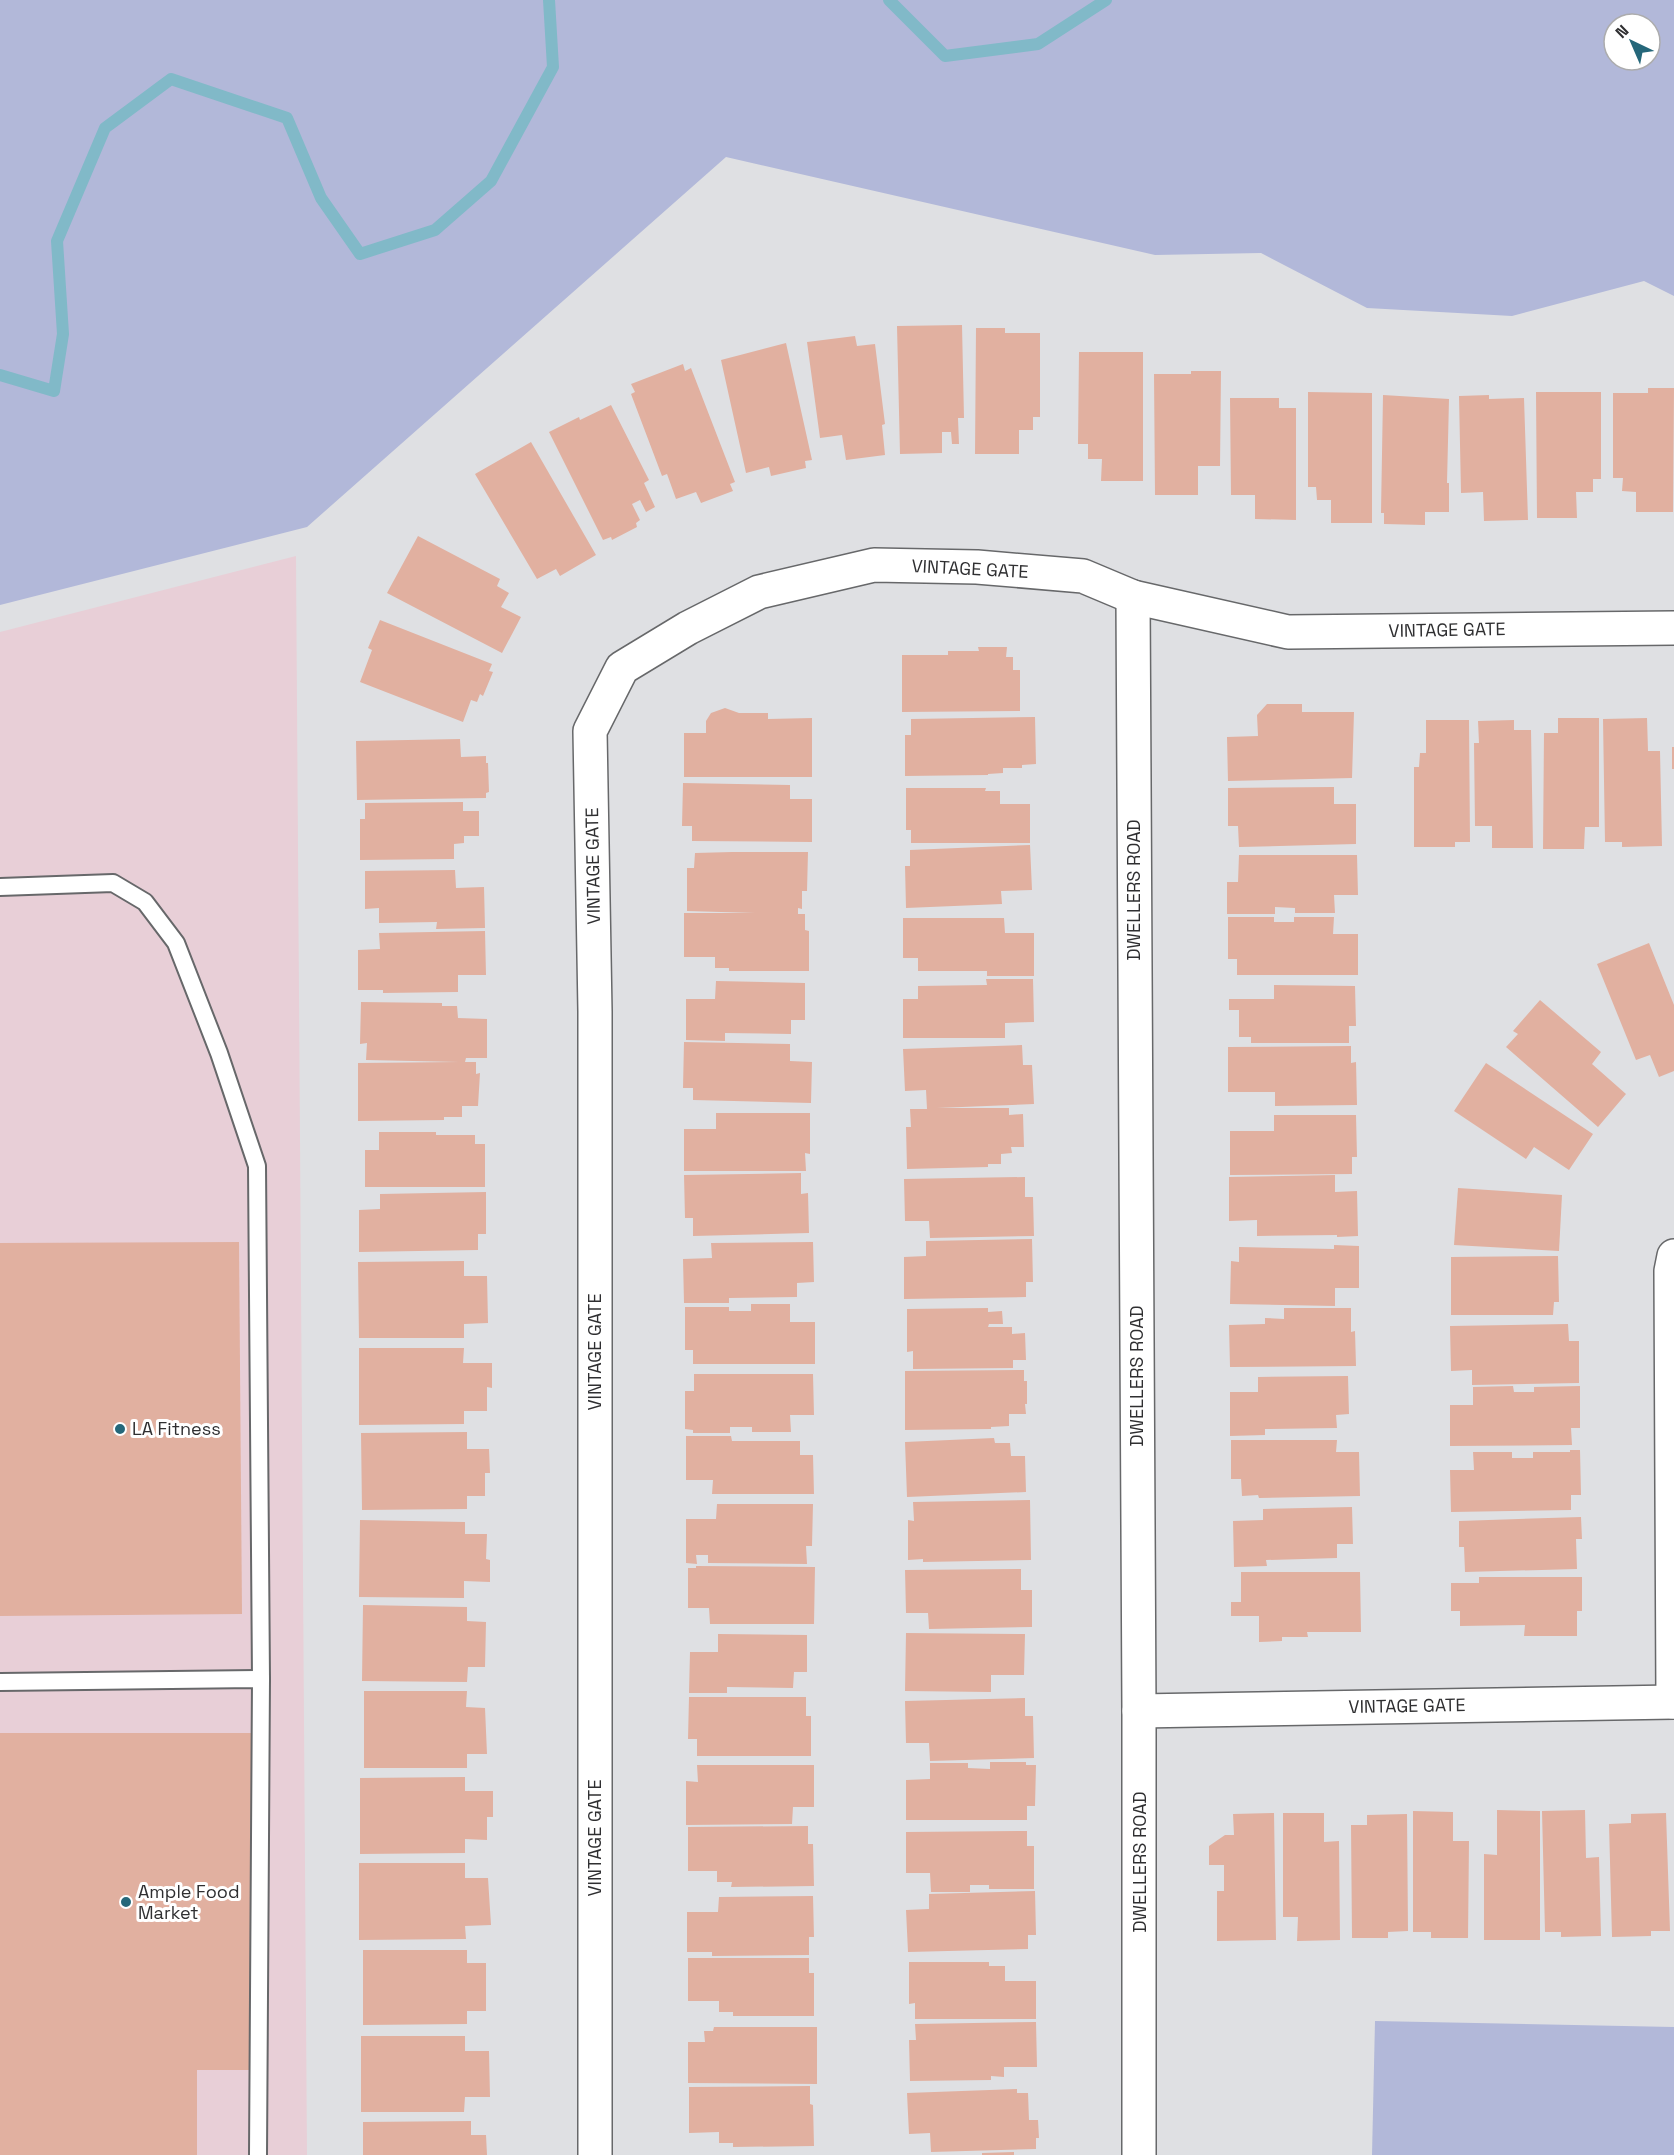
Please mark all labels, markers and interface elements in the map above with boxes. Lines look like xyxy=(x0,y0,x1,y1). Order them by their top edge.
north arrow xyxy=(1602,12,1662,72)
text: N xyxy=(1611,20,1633,43)
street label: VINTAGE GATE xyxy=(911,554,1029,583)
street label: VINTAGE GATE xyxy=(1388,617,1506,642)
street label: VINTAGE GATE xyxy=(580,807,605,925)
street label: DWELLERS ROAD xyxy=(1122,820,1145,961)
street label: VINTAGE GATE xyxy=(583,1293,606,1411)
street label: DWELLERS ROAD xyxy=(1125,1306,1148,1447)
place label: LA Fitness xyxy=(132,1417,221,1440)
marker: LA Fitness xyxy=(113,1422,127,1436)
street label: VINTAGE GATE xyxy=(1348,1693,1466,1718)
street label: VINTAGE GATE xyxy=(583,1779,606,1897)
street label: DWELLERS ROAD xyxy=(1128,1792,1151,1933)
place label: Ample Food Market xyxy=(138,1880,240,1924)
marker: Ample Food Market xyxy=(119,1895,133,1909)

